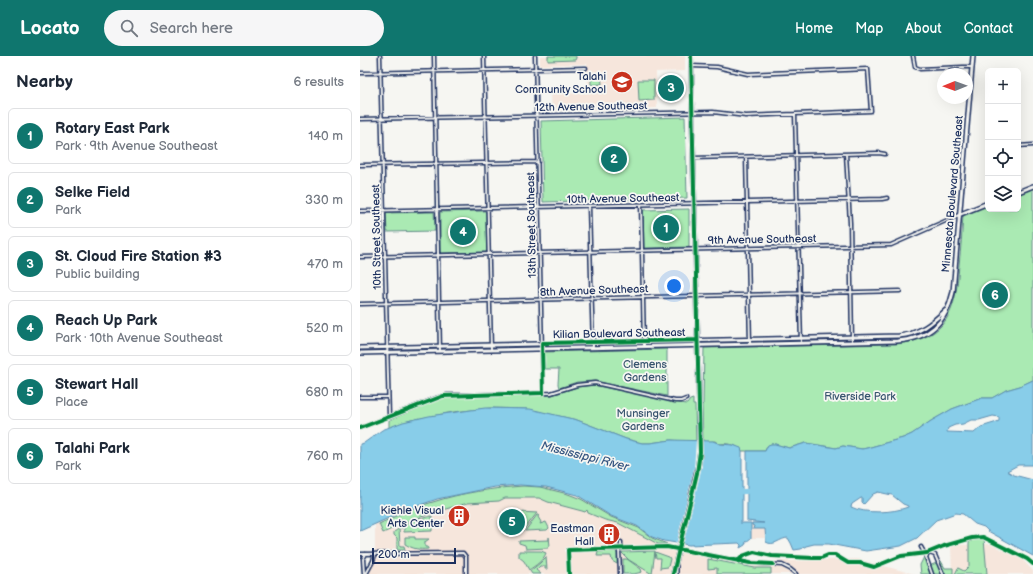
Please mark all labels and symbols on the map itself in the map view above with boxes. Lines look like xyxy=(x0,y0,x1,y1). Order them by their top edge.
north arrow xyxy=(937,68,973,104)
school or university icon: Talahi Community School xyxy=(609,69,635,95)
place label: Talahi Community School xyxy=(515,70,606,96)
pin: 3 xyxy=(658,73,684,103)
street label: 12th Avenue Southeast xyxy=(535,99,648,114)
street label: Minnesota Boulevard Southeast xyxy=(939,114,966,273)
pin: 2 xyxy=(601,144,627,174)
street label: 13th Street Southeast xyxy=(524,171,539,278)
street label: 10th Street Southeast xyxy=(369,183,384,290)
street label: 10th Avenue Southeast xyxy=(567,191,680,206)
pin: 1 xyxy=(653,213,679,243)
pin: 4 xyxy=(450,217,476,247)
street label: 9th Avenue Southeast xyxy=(708,232,817,247)
your location xyxy=(664,276,684,296)
pin: 6 xyxy=(982,280,1008,310)
street label: 8th Avenue Southeast xyxy=(540,282,649,299)
street label: Kilian Boulevard Southeast xyxy=(552,326,686,341)
park label: Clemens Gardens xyxy=(623,358,668,384)
park label: Riverside Park xyxy=(824,390,896,403)
park label: Munsinger Gardens xyxy=(617,407,670,433)
water label: Mississippi River xyxy=(540,438,632,475)
building icon: Kiehle Visual Arts Center xyxy=(446,503,472,529)
place label: Kiehle Visual Arts Center xyxy=(381,504,445,530)
pin: 5 xyxy=(499,507,525,537)
building icon: Eastman Hall xyxy=(596,521,622,547)
place label: Eastman Hall xyxy=(550,522,594,548)
scale bar xyxy=(372,546,456,565)

